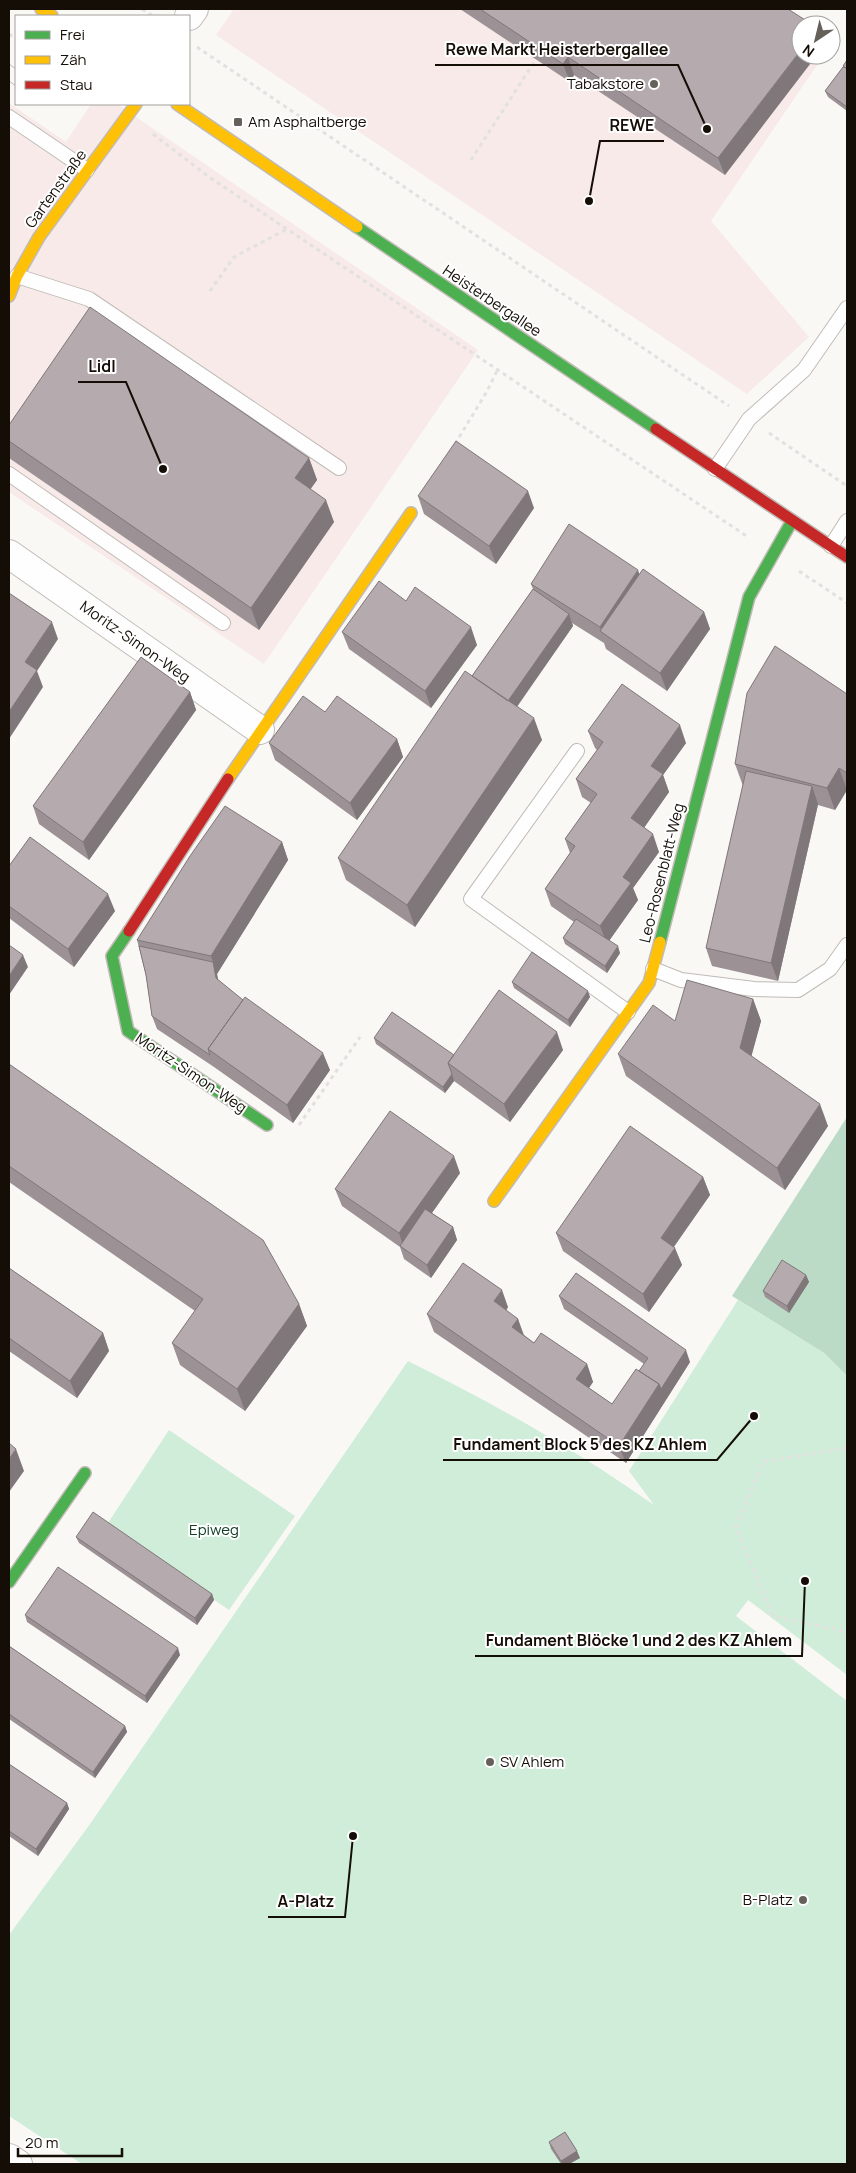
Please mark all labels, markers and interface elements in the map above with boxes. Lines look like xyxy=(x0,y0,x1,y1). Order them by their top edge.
legend xyxy=(15,15,190,105)
north arrow xyxy=(791,15,841,65)
text: Frei xyxy=(60,24,85,45)
callout: Rewe Markt Heisterbergallee xyxy=(435,34,678,65)
text: Rewe Markt Heisterbergallee xyxy=(446,38,669,60)
text: N xyxy=(799,40,818,62)
text: Zäh xyxy=(60,49,87,70)
place label: Tabakstore xyxy=(567,73,644,94)
text: Stau xyxy=(60,74,93,95)
marker: Tabakstore xyxy=(648,78,660,90)
callout: REWE xyxy=(600,110,664,141)
place label: Am Asphaltberge xyxy=(248,111,367,132)
text: REWE xyxy=(610,114,654,136)
marker: Am Asphaltberge xyxy=(232,116,244,128)
street label: Gartenstraße xyxy=(20,145,91,232)
street label: Heisterbergallee xyxy=(439,260,546,342)
callout: Lidl xyxy=(78,351,126,382)
text: Lidl xyxy=(88,355,116,377)
street label: Moritz-Simon-Weg xyxy=(76,596,195,688)
street label: Leo-Rosenblatt-Weg xyxy=(634,801,689,945)
street label: Moritz-Simon-Weg xyxy=(131,1027,251,1118)
callout: Fundament Block 5 des KZ Ahlem xyxy=(443,1429,717,1460)
text: Fundament Block 5 des KZ Ahlem xyxy=(453,1433,707,1455)
park label: Epiweg xyxy=(189,1519,239,1540)
callout: Fundament Blöcke 1 und 2 des KZ Ahlem xyxy=(475,1625,802,1656)
text: Fundament Blöcke 1 und 2 des KZ Ahlem xyxy=(486,1629,792,1651)
place label: SV Ahlem xyxy=(500,1751,564,1772)
marker: SV Ahlem xyxy=(484,1756,496,1768)
callout: A-Platz xyxy=(268,1886,345,1917)
place label: B-Platz xyxy=(743,1889,793,1910)
text: A-Platz xyxy=(278,1890,334,1912)
marker: B-Platz xyxy=(797,1894,809,1906)
scale bar xyxy=(18,2126,121,2158)
text: 20 m xyxy=(25,2132,58,2153)

